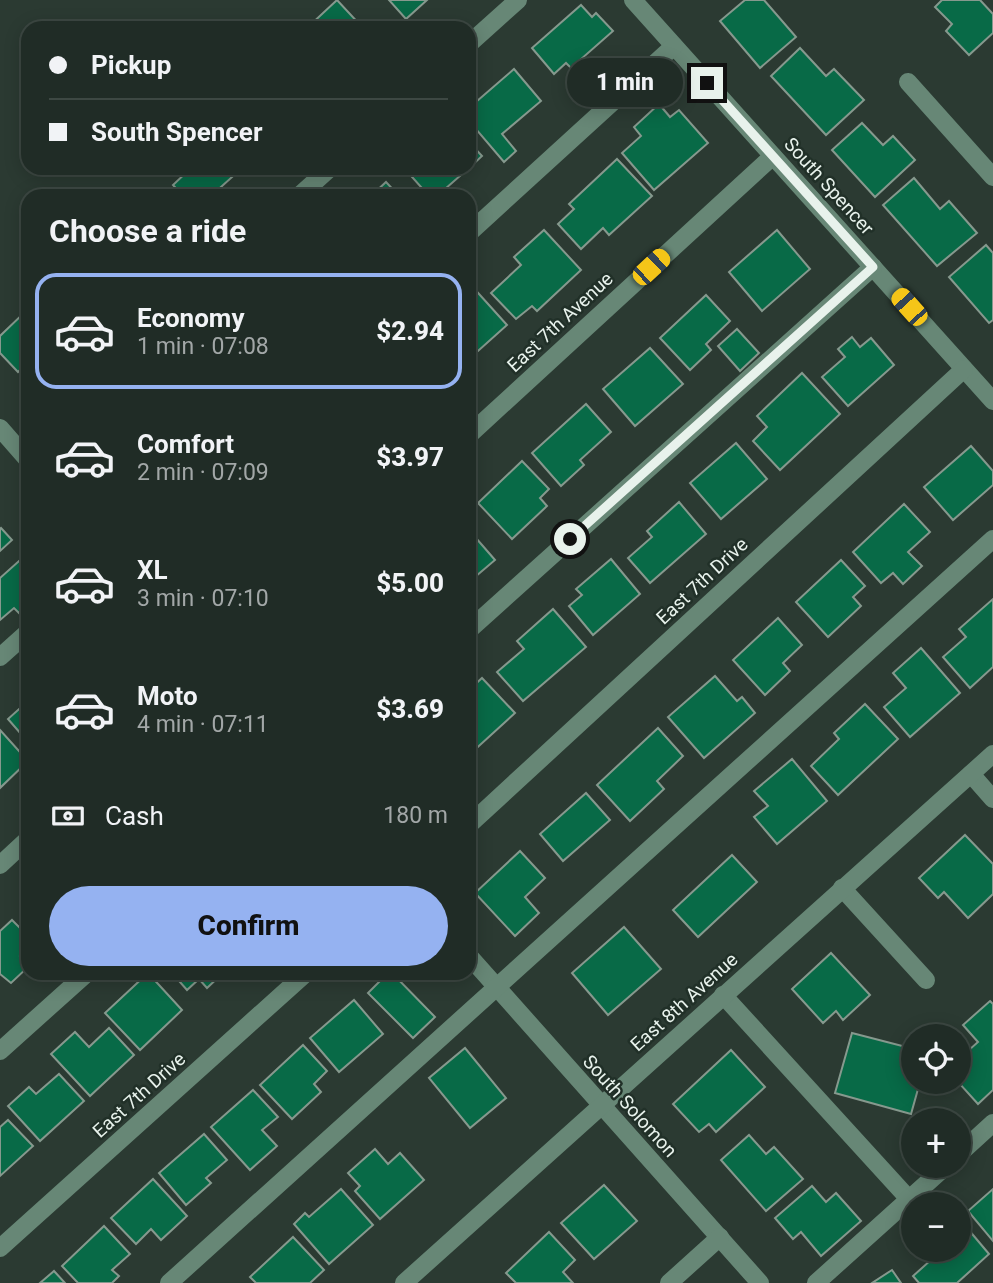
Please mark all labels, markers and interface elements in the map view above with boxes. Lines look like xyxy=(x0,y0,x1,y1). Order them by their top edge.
text: Pickup xyxy=(91,50,171,80)
callout: 1 min xyxy=(567,58,682,108)
route end xyxy=(691,67,723,99)
text: 1 min xyxy=(596,69,654,96)
text: South Spencer xyxy=(91,117,262,147)
street label: South Spencer xyxy=(779,133,879,240)
text: Choose a ride xyxy=(49,212,246,250)
car xyxy=(629,245,674,289)
street label: East 7th Avenue xyxy=(502,267,618,377)
car xyxy=(888,284,931,330)
icon: car xyxy=(53,300,116,363)
text: Economy xyxy=(137,303,244,333)
text: $2.94 xyxy=(376,316,444,346)
text: 1 min · 07:08 xyxy=(137,333,269,360)
icon: car xyxy=(53,426,116,489)
text: Comfort xyxy=(137,429,234,459)
text: $3.97 xyxy=(376,442,444,472)
text: 2 min · 07:09 xyxy=(137,459,269,486)
route start xyxy=(554,523,586,555)
street label: East 7th Drive xyxy=(652,533,752,629)
icon: car xyxy=(53,552,116,615)
text: XL xyxy=(137,555,168,585)
text: $5.00 xyxy=(376,568,444,598)
text: 3 min · 07:10 xyxy=(137,585,269,612)
icon: car xyxy=(53,678,116,741)
text: Moto xyxy=(137,681,198,711)
text: $3.69 xyxy=(376,694,444,724)
text: 4 min · 07:11 xyxy=(137,711,269,738)
icon: cash xyxy=(49,797,87,835)
text: Cash xyxy=(105,801,164,831)
text: 180 m xyxy=(383,802,448,829)
button: Confirm xyxy=(49,886,448,966)
street label: East 8th Avenue xyxy=(626,948,742,1056)
map controls xyxy=(901,1024,971,1262)
button: locate xyxy=(901,1024,971,1094)
street label: East 7th Drive xyxy=(88,1047,190,1143)
street label: South Solomon xyxy=(578,1050,682,1162)
button: + xyxy=(901,1108,971,1178)
button: − xyxy=(901,1192,971,1262)

